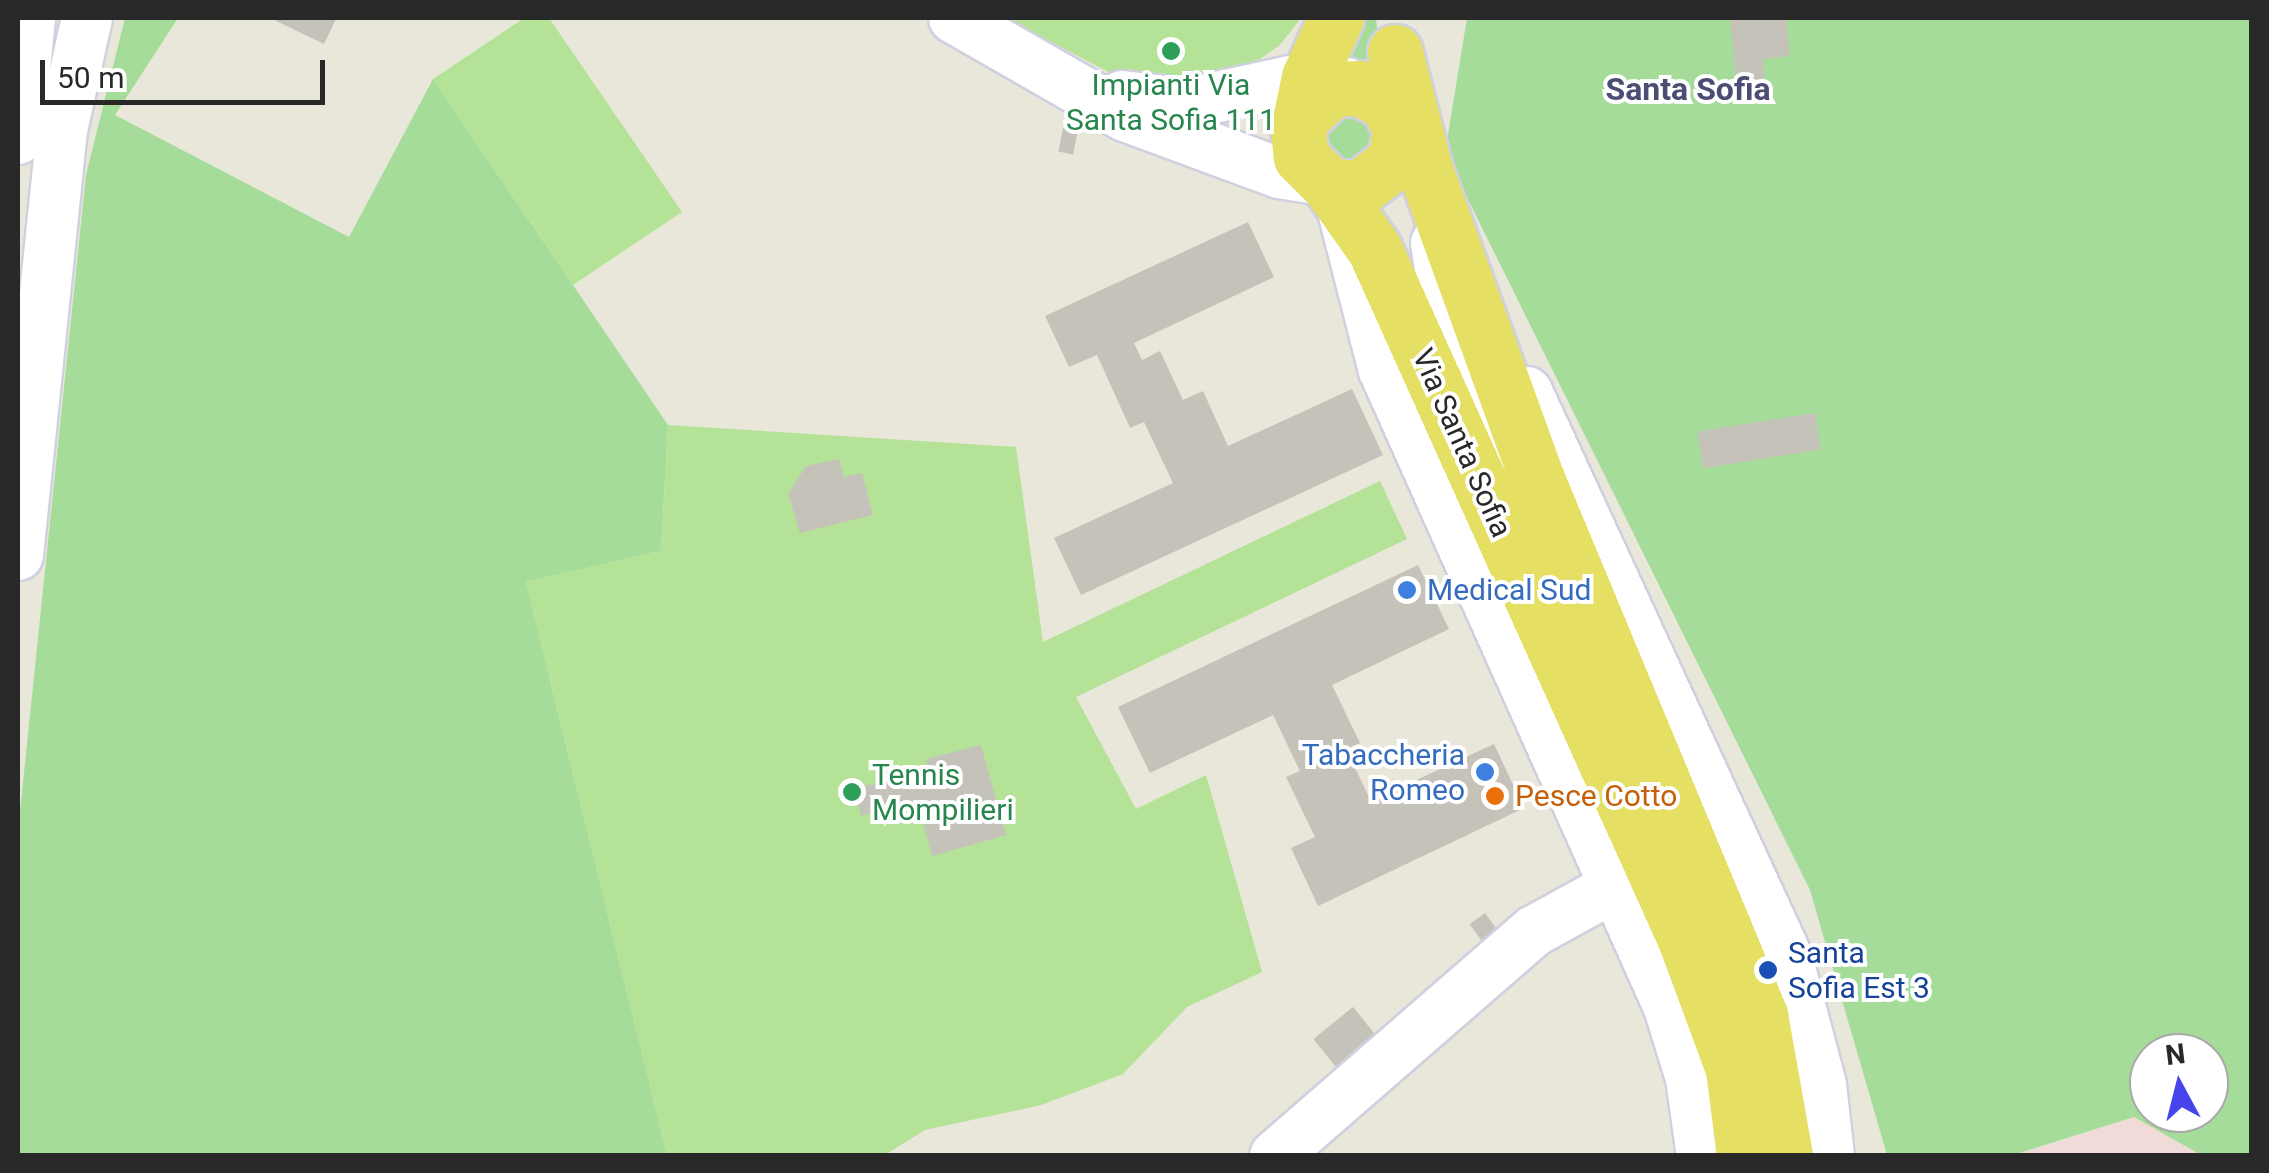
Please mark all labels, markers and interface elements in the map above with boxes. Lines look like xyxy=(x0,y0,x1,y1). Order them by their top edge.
scale bar xyxy=(45,40,330,102)
marker: Impianti Via Santa Sofia 111 xyxy=(1160,40,1182,62)
text: 50 m xyxy=(57,60,124,95)
place label: Impianti Via Santa Sofia 111 xyxy=(1066,67,1276,138)
district label: Santa Sofia xyxy=(1605,70,1771,108)
street label: Via Santa Sofia xyxy=(1404,343,1520,543)
place label: Medical Sud xyxy=(1427,572,1591,608)
marker: Medical Sud xyxy=(1396,579,1418,601)
place label: Tabaccheria Romeo xyxy=(1302,737,1465,808)
place label: Tennis Mompilieri xyxy=(872,757,1014,828)
marker: Tabaccheria Romeo xyxy=(1474,761,1496,783)
place label: Pesce Cotto xyxy=(1515,778,1677,814)
marker: Tennis Mompilieri xyxy=(841,781,863,803)
marker: Pesce Cotto xyxy=(1484,785,1506,807)
place label: Santa Sofia Est 3 xyxy=(1788,935,1930,1006)
marker: Santa Sofia Est 3 xyxy=(1757,959,1779,981)
north arrow xyxy=(2129,1033,2229,1133)
text: N xyxy=(2164,1037,2187,1072)

